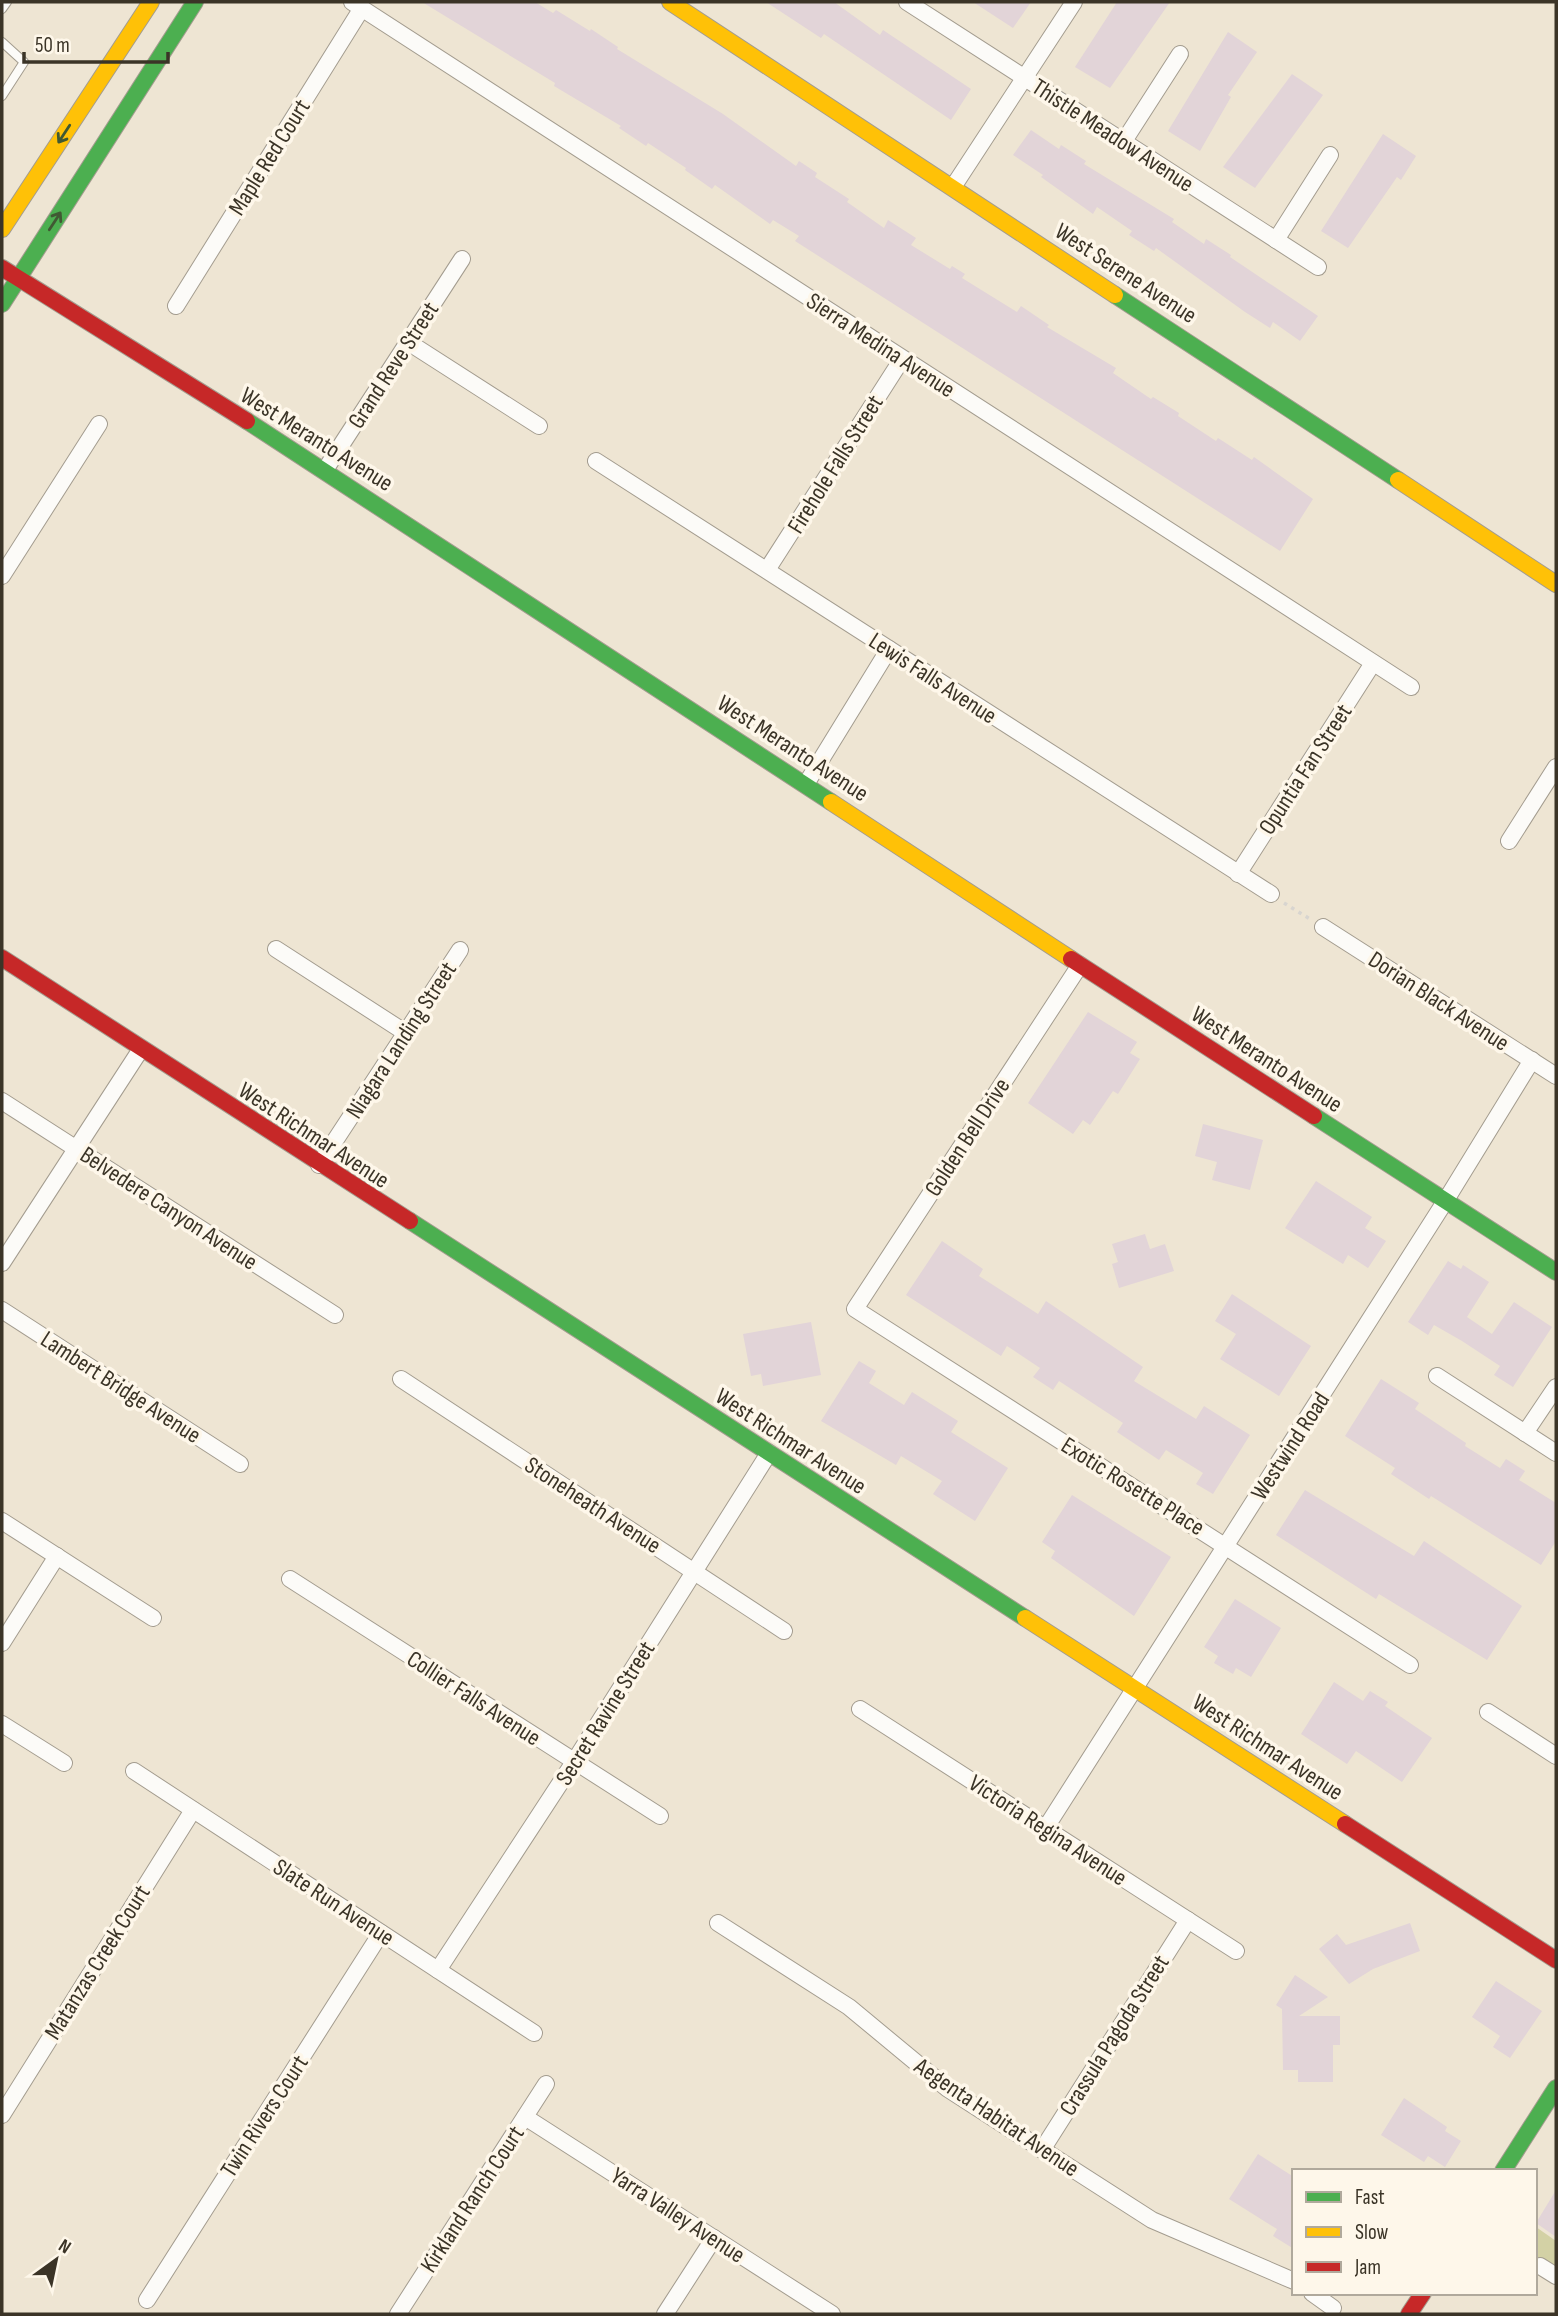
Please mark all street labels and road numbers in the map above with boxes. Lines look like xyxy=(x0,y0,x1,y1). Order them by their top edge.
street label: Thistle Meadow Avenue xyxy=(1026,72,1199,199)
street label: Maple Red Court xyxy=(222,94,317,221)
street label: West Serene Avenue xyxy=(1049,217,1202,330)
street label: Sierra Medina Avenue xyxy=(801,287,960,404)
street label: Grand Reve Street xyxy=(342,296,445,434)
street label: West Meranto Avenue xyxy=(235,381,398,498)
street label: Firehole Falls Street xyxy=(781,390,890,539)
street label: Lewis Falls Avenue xyxy=(863,626,1002,730)
street label: West Meranto Avenue xyxy=(712,689,874,808)
street label: Opuntia Fan Street xyxy=(1252,699,1358,840)
street label: Dorian Black Avenue xyxy=(1363,945,1515,1058)
street label: Niagara Landing Street xyxy=(340,956,463,1124)
street label: West Meranto Avenue xyxy=(1186,1000,1348,1119)
street label: Golden Bell Drive xyxy=(918,1073,1016,1202)
street label: West Richmar Avenue xyxy=(233,1076,395,1195)
street label: Belvedere Canyon Avenue xyxy=(75,1140,263,1277)
street label: Lambert Bridge Avenue xyxy=(35,1325,206,1450)
street label: West Richmar Avenue xyxy=(710,1382,872,1501)
street label: Westwind Road xyxy=(1245,1387,1336,1506)
street label: Exotic Rosette Place xyxy=(1056,1431,1210,1542)
street label: Stoneheath Avenue xyxy=(519,1451,666,1560)
street label: Secret Ravine Street xyxy=(550,1636,661,1791)
street label: Collier Falls Avenue xyxy=(401,1644,546,1752)
street label: West Richmar Avenue xyxy=(1187,1688,1349,1807)
street label: Victoria Regina Avenue xyxy=(963,1769,1132,1892)
street label: Slate Run Avenue xyxy=(268,1853,400,1952)
street label: Matanzas Creek Court xyxy=(38,1880,157,2045)
street label: Crassula Pagoda Street xyxy=(1053,1950,1175,2121)
street label: Twin Rivers Court xyxy=(214,2050,315,2183)
street label: Aegenta Habitat Avenue xyxy=(908,2051,1085,2183)
street label: Kirkland Ranch Court xyxy=(414,2120,531,2278)
street label: Yarra Valley Avenue xyxy=(605,2161,750,2270)

